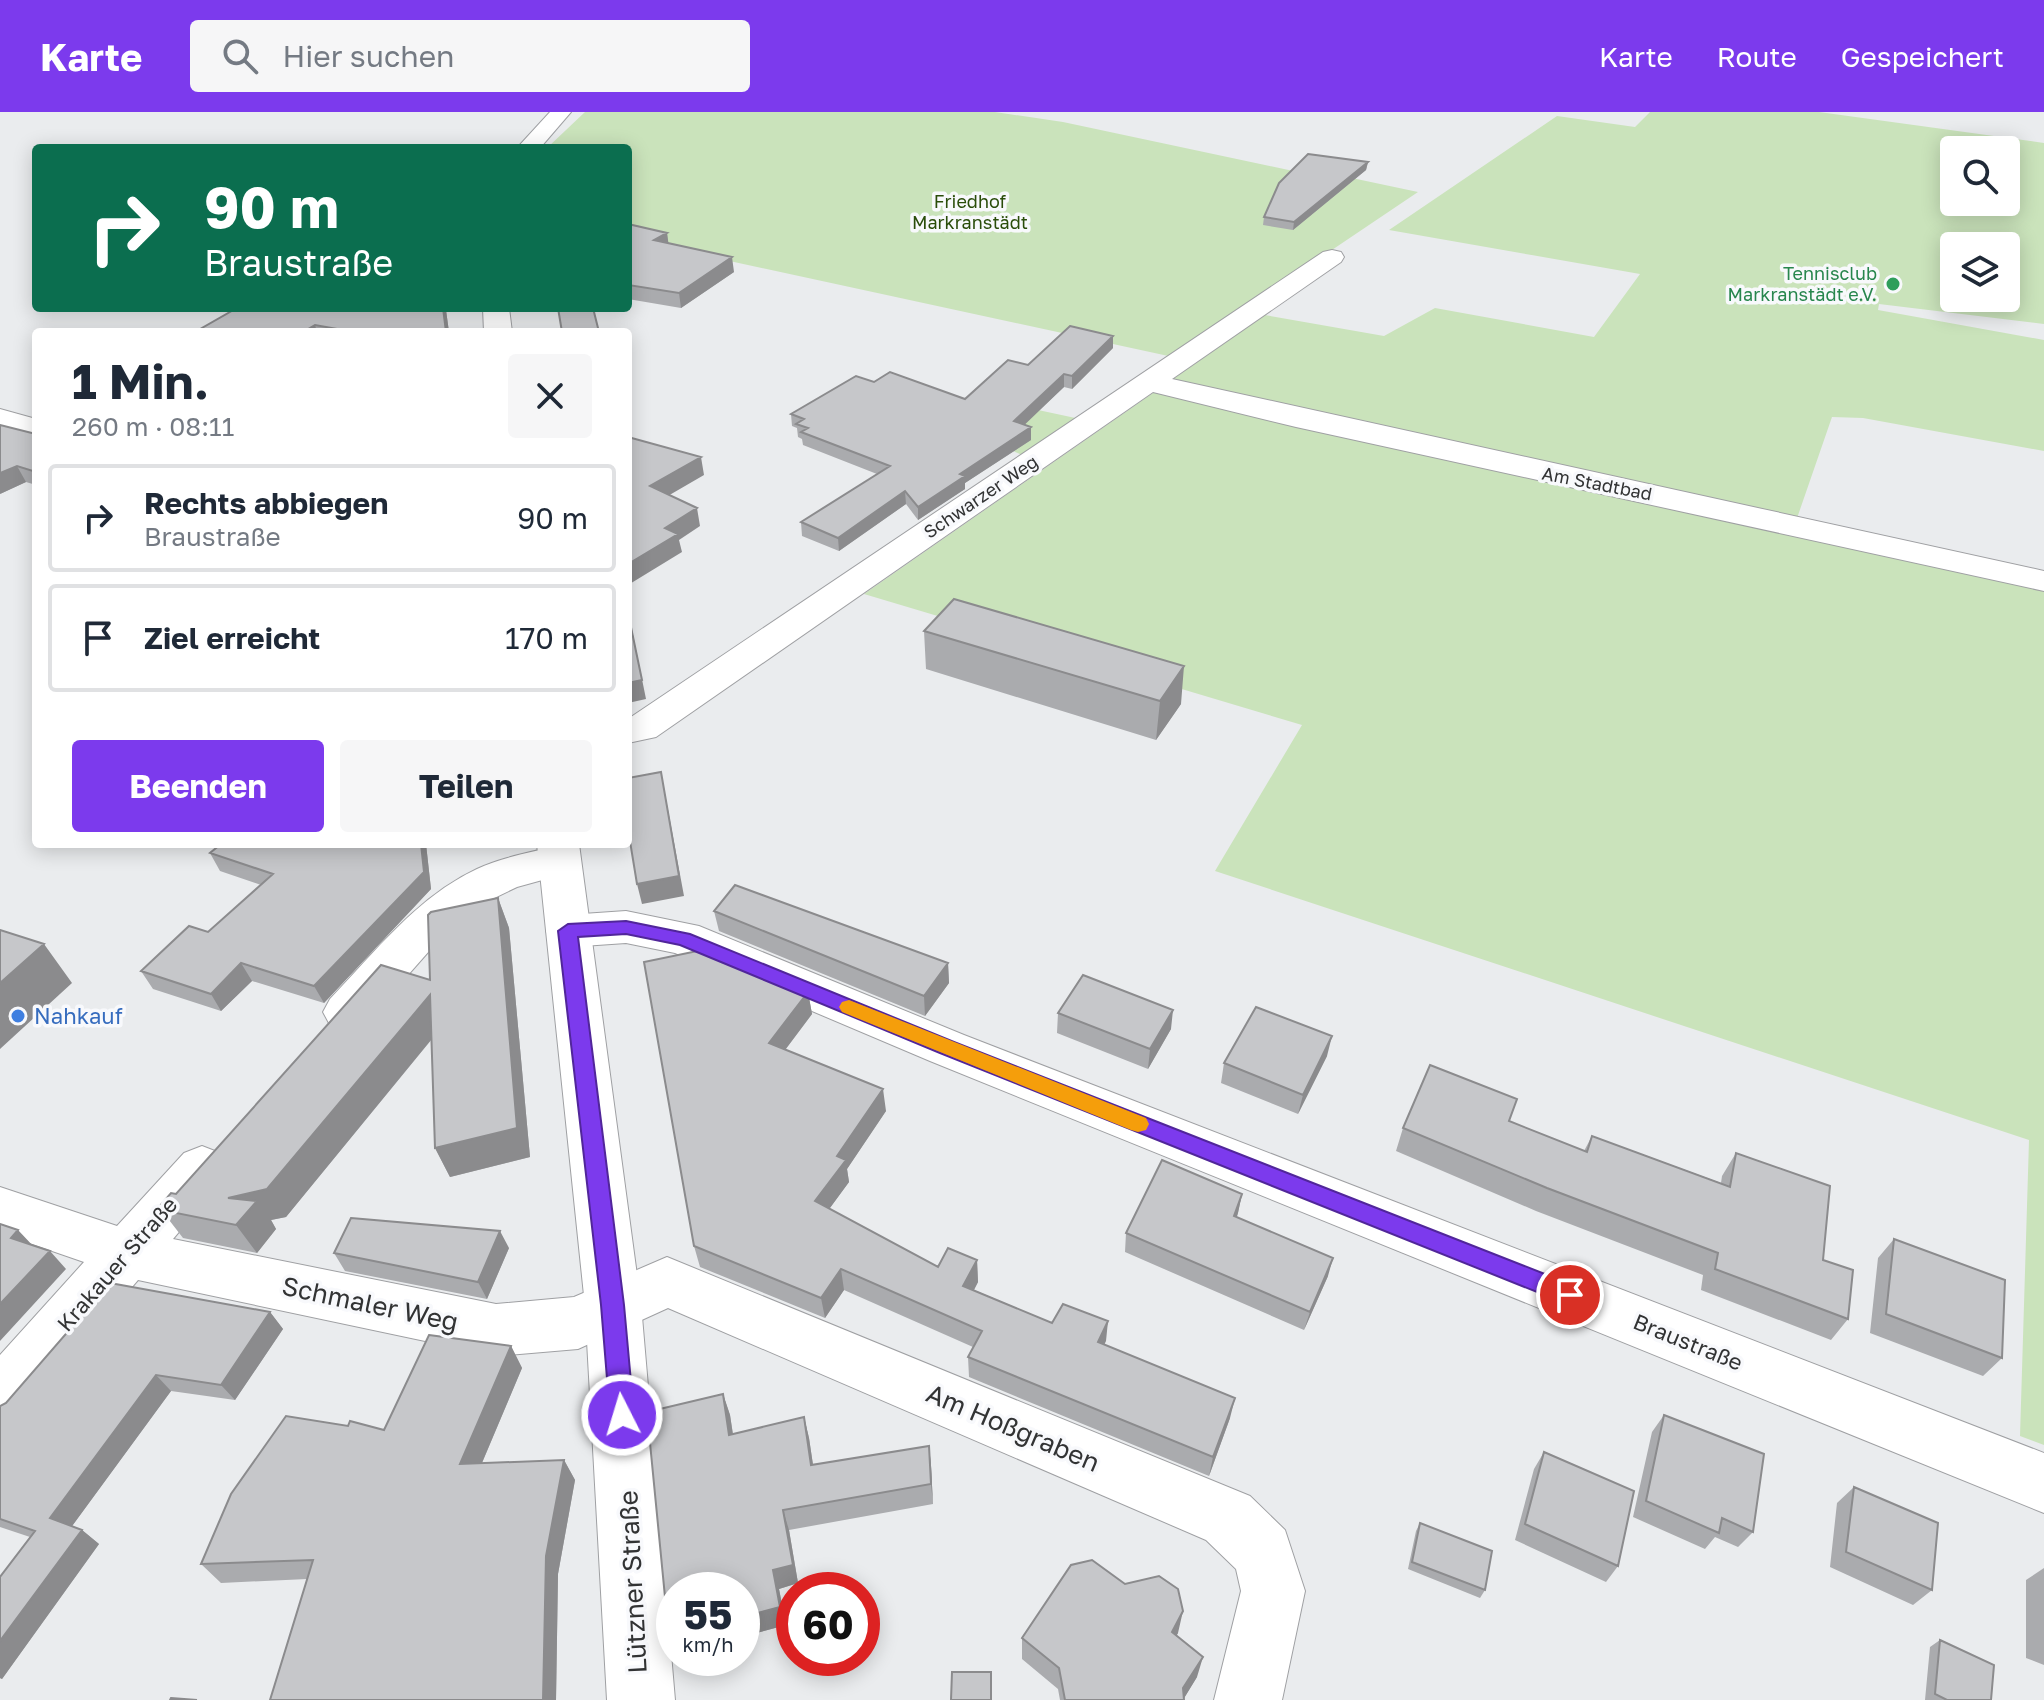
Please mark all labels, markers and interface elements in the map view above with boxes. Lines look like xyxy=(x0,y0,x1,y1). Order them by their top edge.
search box xyxy=(190,20,750,92)
text: Karte xyxy=(40,34,142,79)
icon: search xyxy=(218,34,262,78)
text: Hier suchen xyxy=(282,38,455,74)
text: Karte xyxy=(1599,40,1673,73)
text: Route xyxy=(1717,40,1797,73)
text: Gespeichert xyxy=(1841,40,2004,73)
map controls xyxy=(1940,136,2020,312)
button: search xyxy=(1940,136,2020,216)
text: 90 m xyxy=(204,173,339,240)
icon: right xyxy=(72,176,176,280)
park label: Friedhof Markranstädt xyxy=(912,190,1028,233)
button: layers xyxy=(1940,232,2020,312)
text: Braustraße xyxy=(204,241,393,284)
place label: Tennisclub Markranstädt e.V. xyxy=(1728,262,1877,305)
marker: Tennisclub Markranstädt e.V. xyxy=(1884,275,1902,293)
text: 1 Min. xyxy=(72,352,209,410)
button: close xyxy=(508,354,592,438)
text: 260 m · 08:11 xyxy=(72,411,234,442)
street label: Schwarzer Weg xyxy=(919,450,1042,542)
street label: Am Stadtbad xyxy=(1540,462,1654,504)
text: Rechts abbiegen xyxy=(144,485,388,521)
icon: right xyxy=(76,496,120,540)
text: 90 m xyxy=(517,500,588,536)
text: Braustraße xyxy=(144,521,281,552)
icon: arrive xyxy=(76,616,120,660)
text: Ziel erreicht xyxy=(144,620,320,656)
text: 170 m xyxy=(505,620,588,656)
button: Beenden xyxy=(72,740,324,832)
button: Teilen xyxy=(340,740,592,832)
place label: Nahkauf xyxy=(34,1002,123,1029)
marker: Nahkauf xyxy=(9,1007,27,1025)
street label: Krakauer Straße xyxy=(51,1191,182,1336)
pin xyxy=(1536,1261,1604,1329)
street label: Schmaler Weg xyxy=(279,1270,461,1337)
icon: arrive xyxy=(1548,1273,1592,1317)
street label: Braustraße xyxy=(1630,1307,1747,1376)
position arrow xyxy=(580,1373,664,1457)
street label: Am Hoßgraben xyxy=(922,1377,1104,1478)
street label: Lützner Straße xyxy=(612,1490,653,1674)
speed limit sign: 60 xyxy=(776,1572,880,1676)
text: 55 xyxy=(684,1590,732,1638)
text: km/h xyxy=(683,1632,733,1656)

